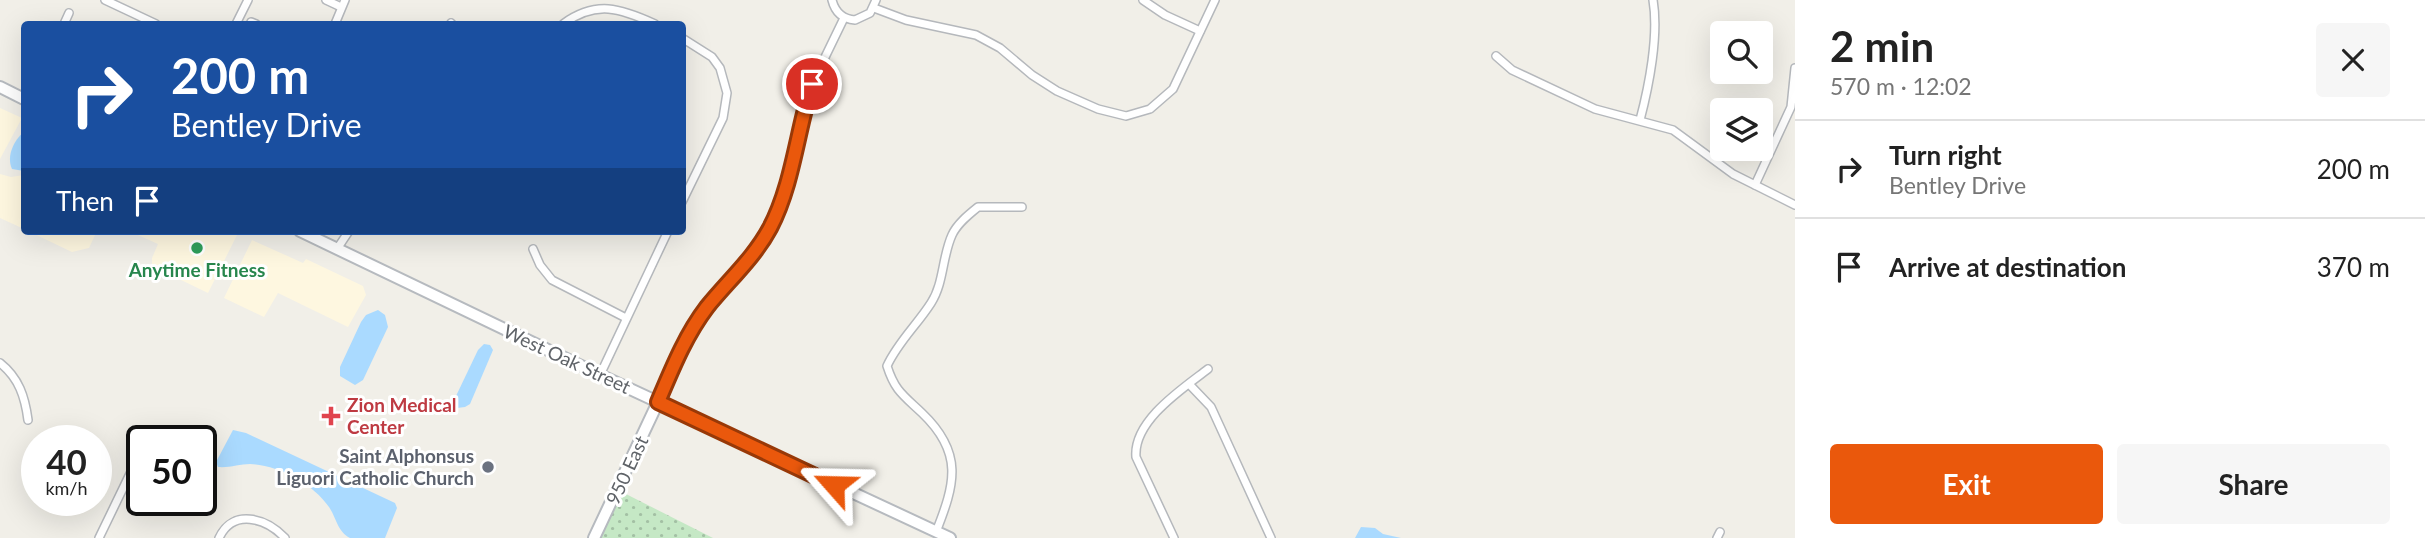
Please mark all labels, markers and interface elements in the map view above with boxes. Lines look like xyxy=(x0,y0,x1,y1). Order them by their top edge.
map controls xyxy=(1710,21,1773,161)
button: search xyxy=(1710,21,1773,84)
text: 2 min xyxy=(1830,21,1934,71)
button: close xyxy=(2316,23,2390,97)
text: 200 m xyxy=(171,46,309,104)
icon: right xyxy=(56,49,147,140)
pin xyxy=(782,54,842,114)
icon: arrive xyxy=(793,65,831,103)
text: 570 m · 12:02 xyxy=(1830,72,1972,100)
button: layers xyxy=(1710,98,1773,161)
text: Bentley Drive xyxy=(171,105,362,144)
text: Turn right xyxy=(1889,139,2002,171)
icon: right xyxy=(1830,150,1868,188)
text: 200 m xyxy=(2317,153,2390,185)
text: Bentley Drive xyxy=(1889,171,2026,199)
icon: arrive xyxy=(128,182,166,220)
text: Then xyxy=(56,185,114,217)
marker: Anytime Fitness xyxy=(189,240,205,256)
icon: arrive xyxy=(1830,248,1868,286)
text: Arrive at destination xyxy=(1889,251,2126,283)
text: 370 m xyxy=(2317,251,2390,283)
place label: Anytime Fitness xyxy=(128,258,265,281)
street label: West Oak Street xyxy=(500,319,635,398)
place label: Zion Medical Center xyxy=(347,393,457,438)
marker: Zion Medical Center xyxy=(321,406,341,426)
speed limit sign: 50 xyxy=(126,425,217,516)
street label: 950 East xyxy=(601,432,653,508)
text: 40 xyxy=(46,440,87,482)
place label: Saint Alphonsus Liguori Catholic Church xyxy=(276,444,474,489)
button: Exit xyxy=(1830,444,2103,524)
button: Share xyxy=(2117,444,2390,524)
position arrow xyxy=(797,448,871,522)
marker: Saint Alphonsus Liguori Catholic Church xyxy=(480,459,496,475)
text: km/h xyxy=(45,477,88,499)

